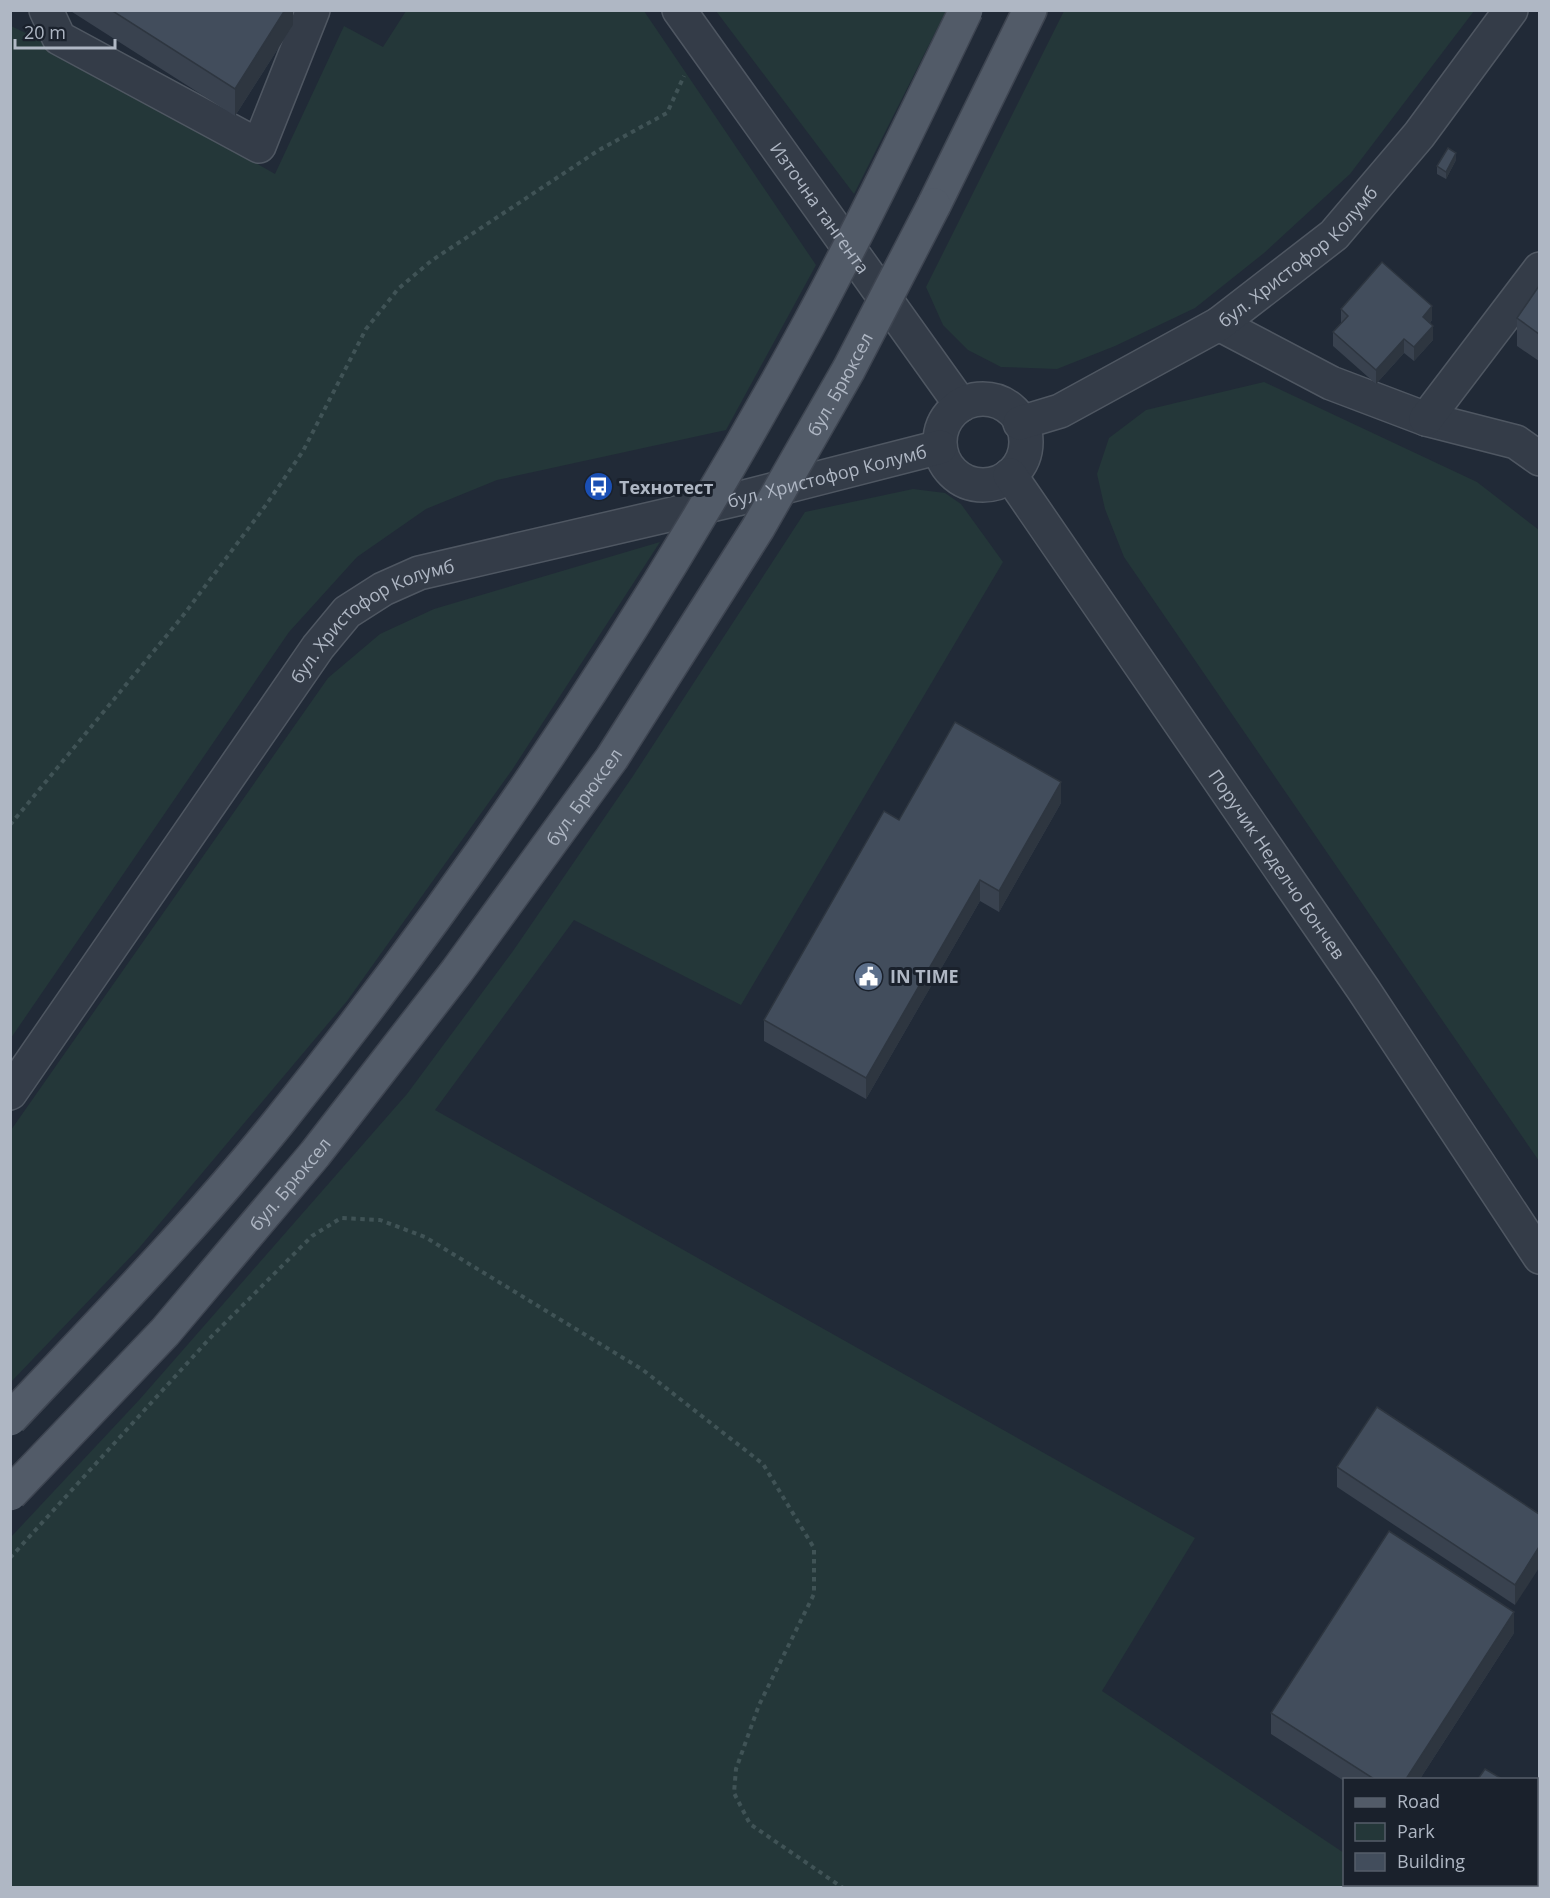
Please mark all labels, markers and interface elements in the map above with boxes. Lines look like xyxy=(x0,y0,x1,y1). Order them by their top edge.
scale bar xyxy=(15,12,116,50)
text: 20 m xyxy=(24,20,66,44)
street label: Източна тангента xyxy=(765,137,875,278)
street label: бул. Христофор Колумб xyxy=(1213,181,1383,333)
street label: бул. Брюксел xyxy=(801,328,878,440)
street label: бул. Христофор Колумб xyxy=(725,439,929,513)
bus stop icon: Технотест xyxy=(582,471,614,503)
place label: Технотест xyxy=(619,475,713,499)
street label: бул. Христофор Колумб xyxy=(285,553,457,688)
street label: бул. Брюксел xyxy=(540,744,627,850)
street label: Поручик Неделчо Бончев xyxy=(1203,764,1351,964)
public building icon: IN TIME xyxy=(853,960,885,992)
place label: IN TIME xyxy=(890,964,959,988)
street label: бул. Брюксел xyxy=(244,1132,336,1235)
legend xyxy=(1343,1778,1538,1886)
text: Road xyxy=(1397,1789,1440,1813)
text: Park xyxy=(1397,1819,1435,1843)
text: Building xyxy=(1397,1849,1465,1873)

